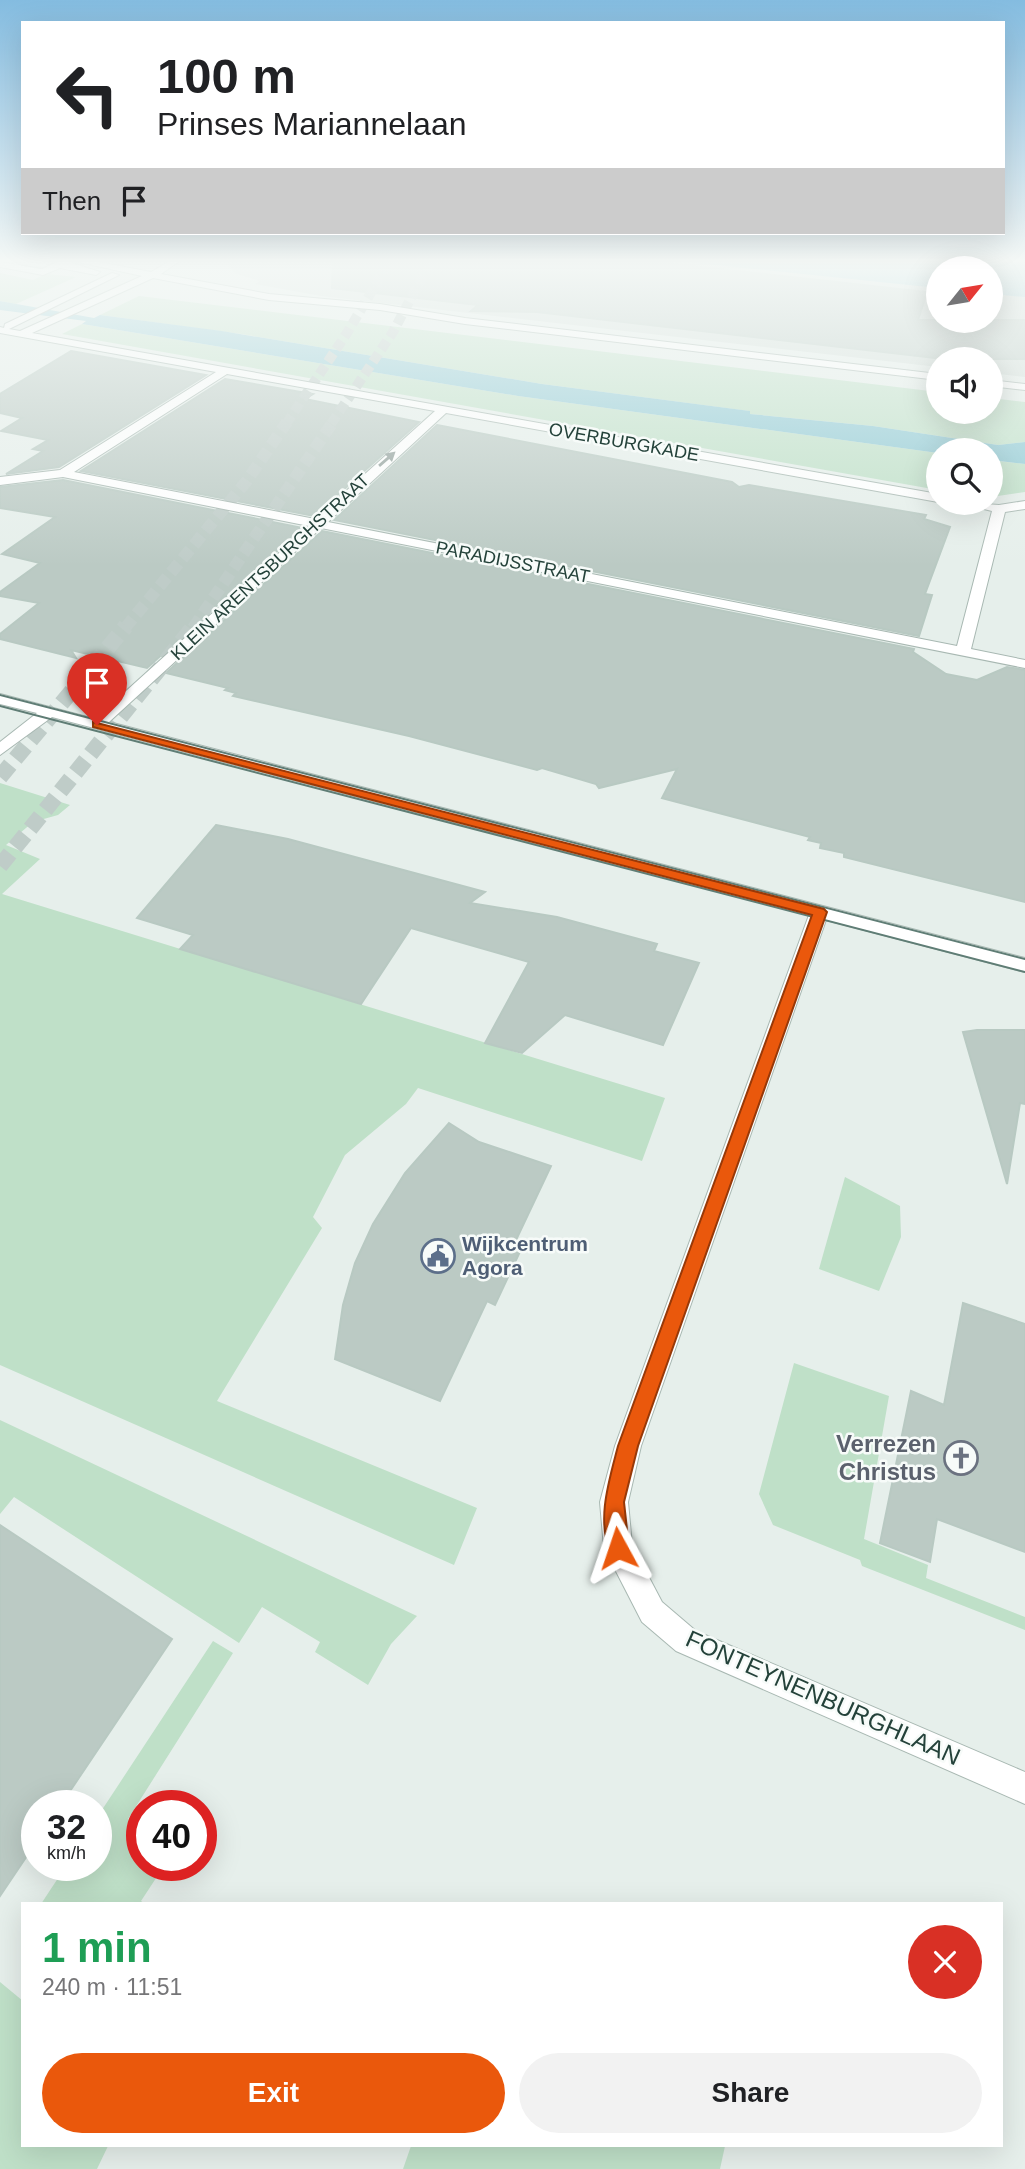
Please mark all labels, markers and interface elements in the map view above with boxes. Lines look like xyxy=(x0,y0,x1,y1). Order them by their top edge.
icon: left xyxy=(42,49,133,140)
text: 100 m xyxy=(157,49,296,103)
text: Prinses Mariannelaan xyxy=(157,106,467,142)
icon: arrive xyxy=(115,182,153,220)
text: Then xyxy=(42,186,101,216)
north arrow xyxy=(926,256,1003,332)
map controls xyxy=(926,256,1003,515)
button: sound xyxy=(926,347,1003,424)
street label: OVERBURGKADE xyxy=(547,419,701,465)
button: search xyxy=(926,438,1003,515)
one-way arrow xyxy=(379,452,396,467)
street label: KLEIN ARENTSBURGHSTRAAT xyxy=(167,470,373,664)
street label: PARADIJSSTRAAT xyxy=(434,537,592,587)
pin xyxy=(67,653,127,725)
icon: arrive xyxy=(78,664,116,702)
place label: Wijkcentrum Agora xyxy=(462,1232,588,1279)
public building icon: Wijkcentrum Agora xyxy=(419,1237,457,1275)
place label: Verrezen Christus xyxy=(836,1430,936,1485)
church icon: Verrezen Christus xyxy=(942,1439,980,1477)
position arrow xyxy=(581,1511,655,1585)
street label: FONTEYNENBURGHLAAN xyxy=(682,1625,965,1770)
speed limit sign: 40 xyxy=(126,1790,217,1881)
text: 32 xyxy=(47,1807,86,1846)
text: km/h xyxy=(47,1843,86,1863)
text: 1 min xyxy=(42,1924,152,1971)
button: close xyxy=(908,1925,982,1999)
text: 240 m · 11:51 xyxy=(42,1974,182,2000)
button: Exit xyxy=(42,2053,505,2133)
button: Share xyxy=(519,2053,982,2133)

